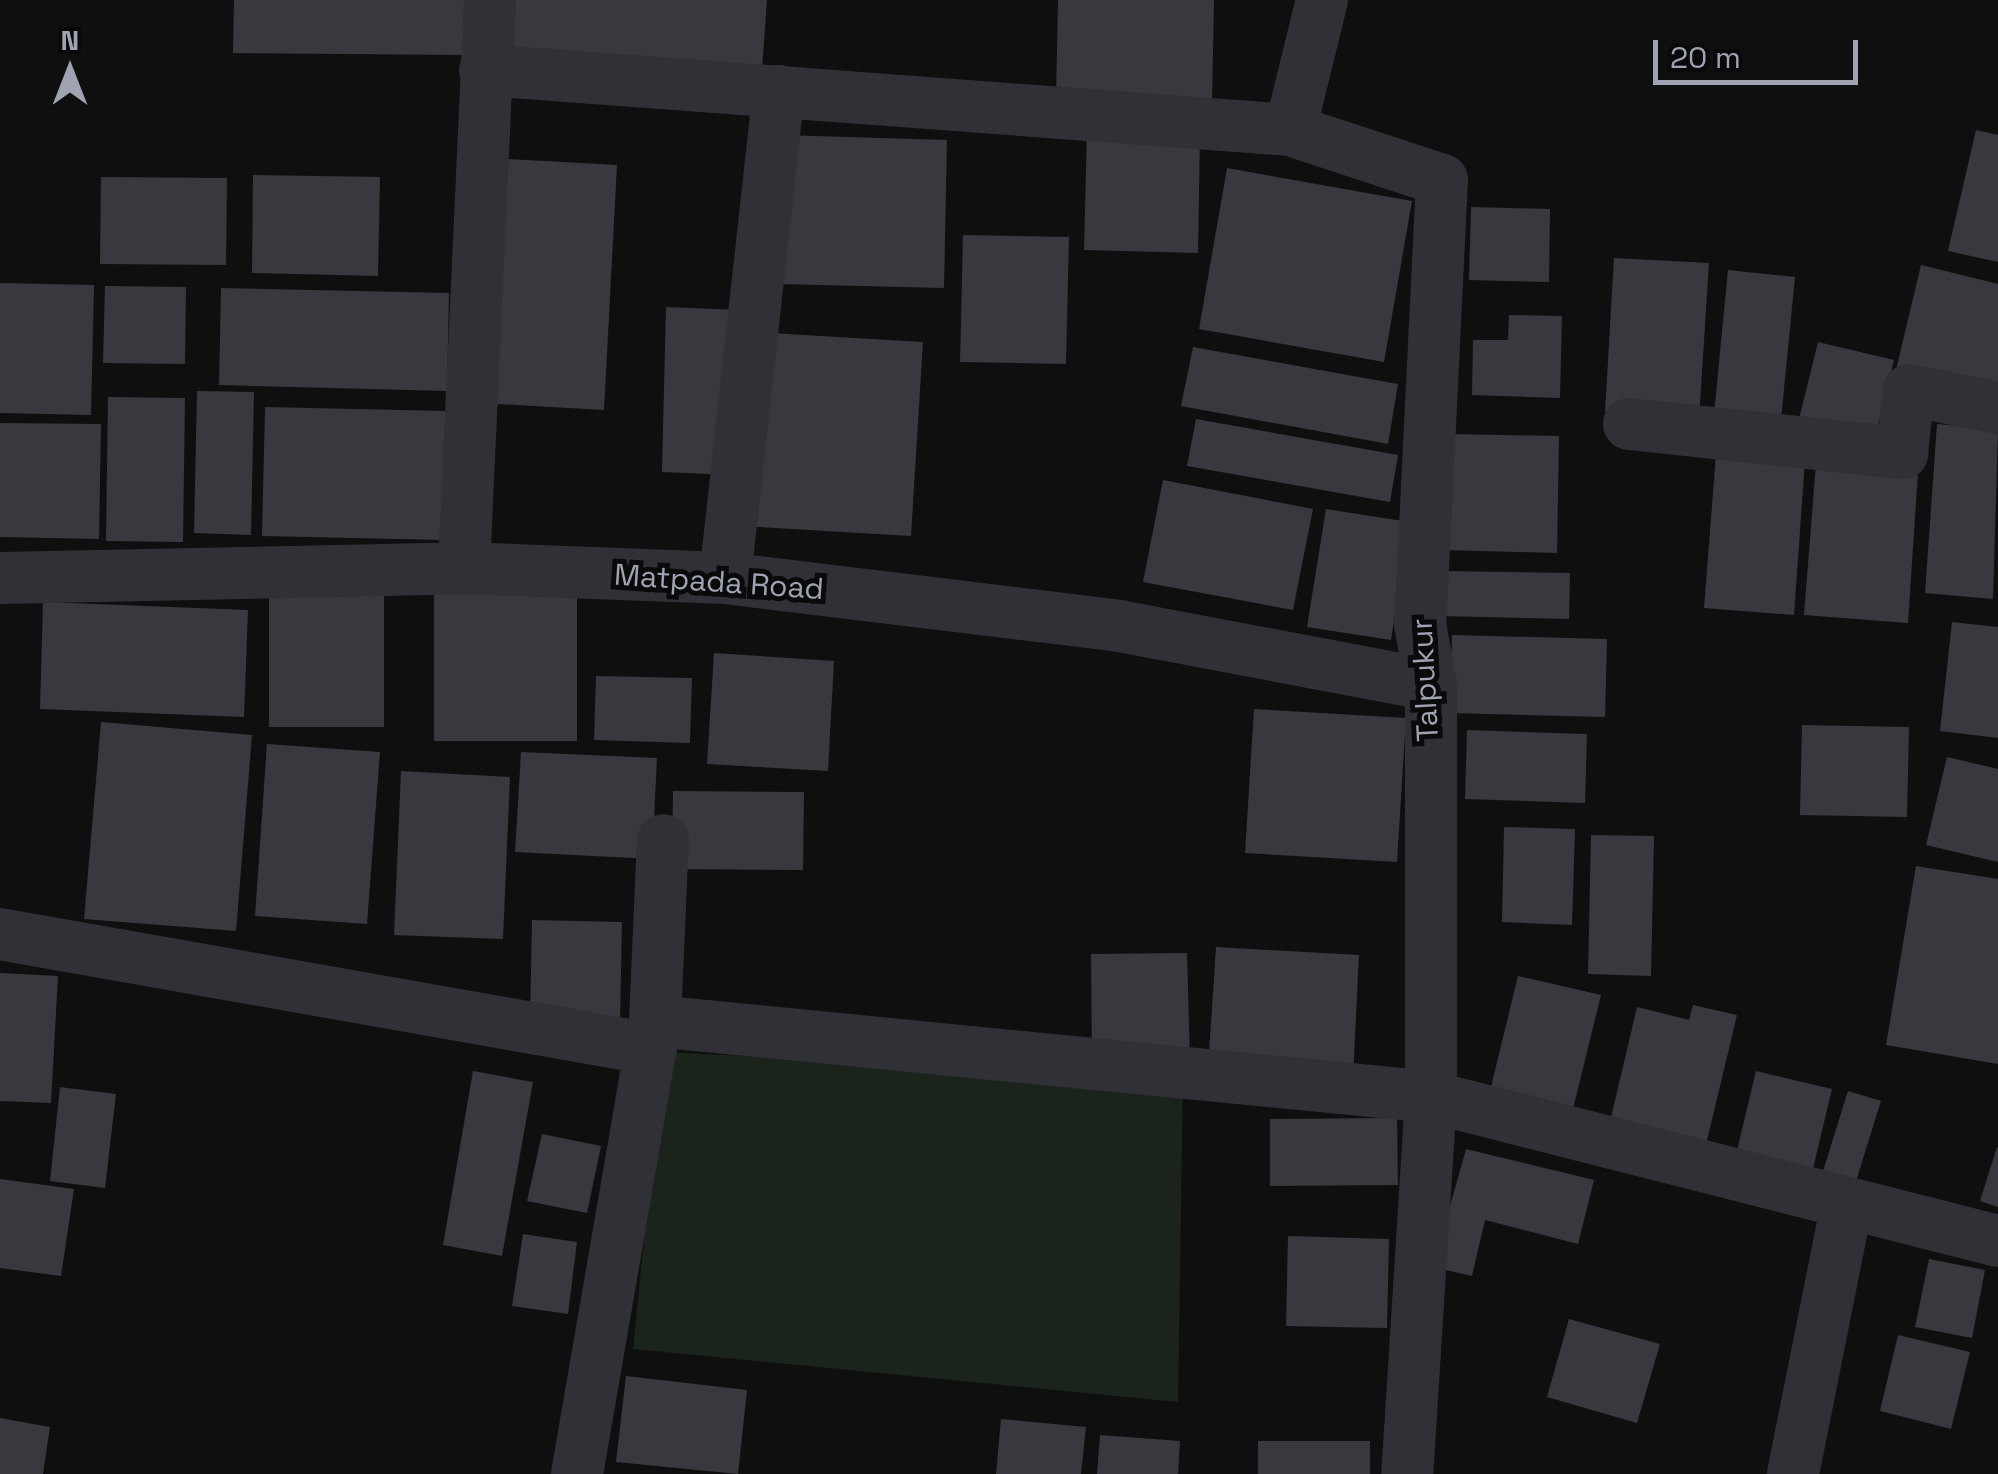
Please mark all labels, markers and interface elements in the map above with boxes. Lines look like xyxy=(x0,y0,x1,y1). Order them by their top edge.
north arrow xyxy=(20,20,120,120)
scale bar xyxy=(1658,20,1863,82)
text: N xyxy=(61,22,79,58)
text: 20 m xyxy=(1670,38,1741,77)
street label: Matpada Road xyxy=(613,557,825,607)
street label: Talpukur xyxy=(1404,618,1446,742)

